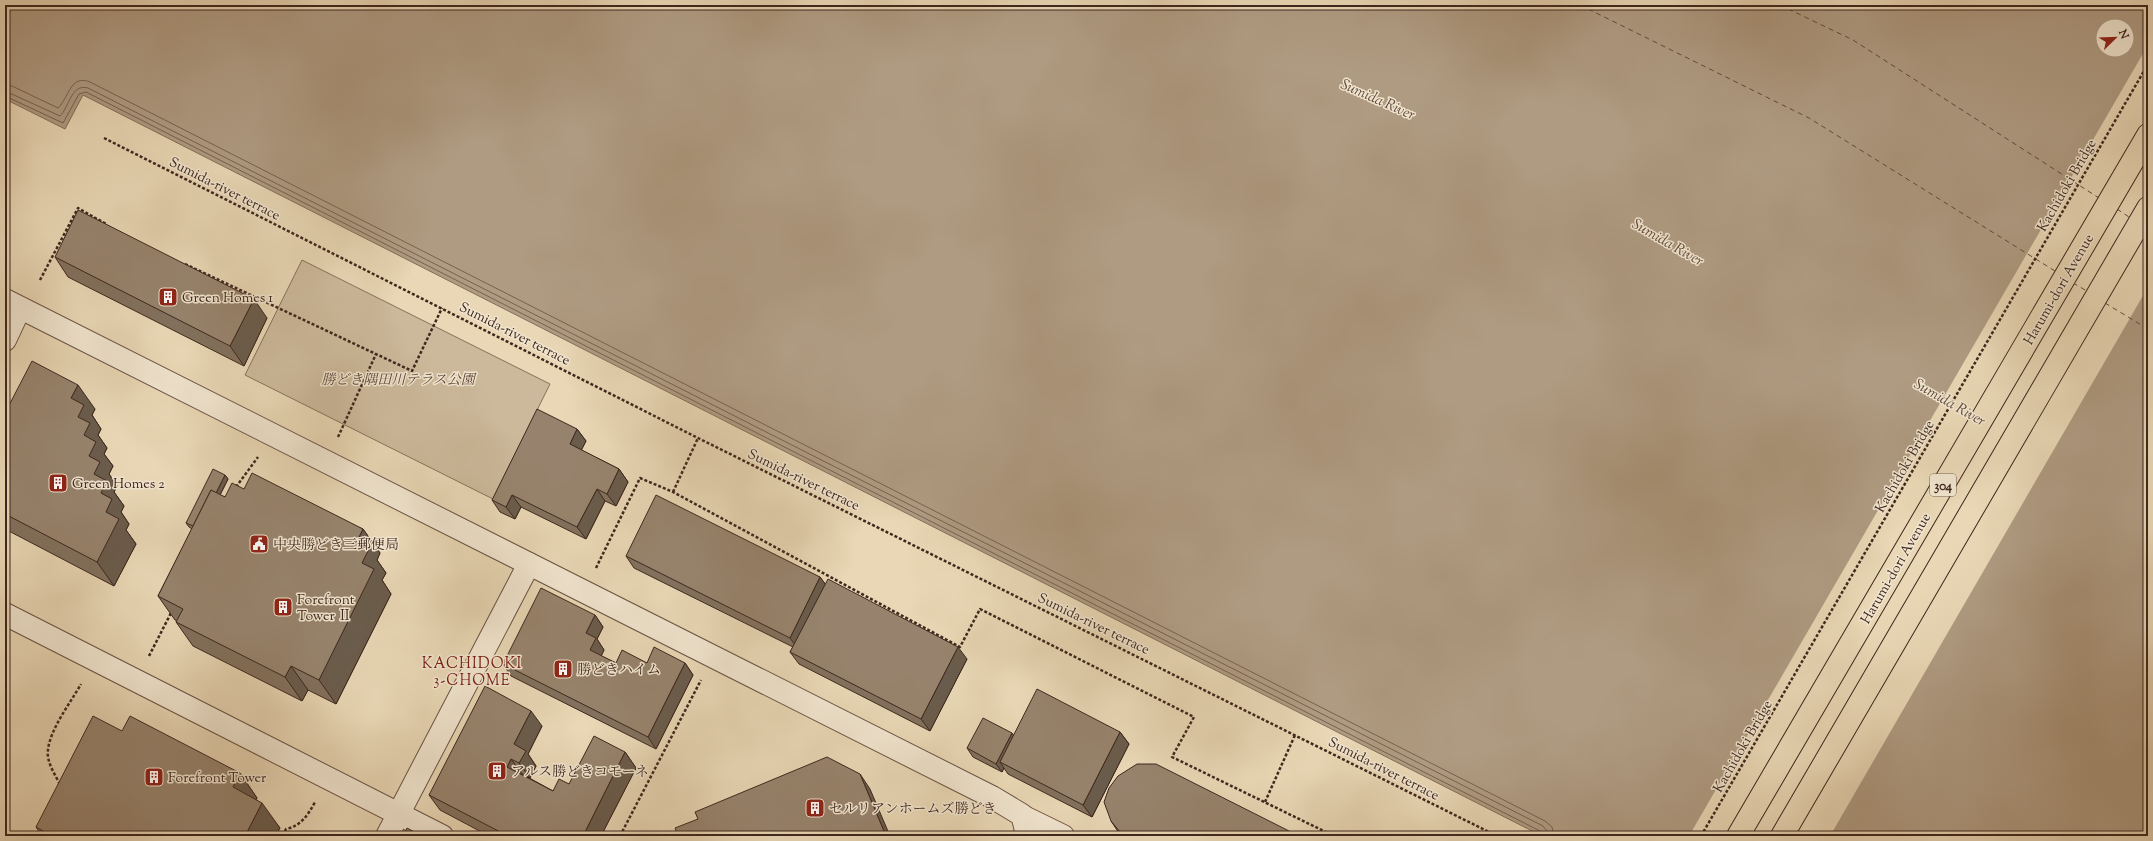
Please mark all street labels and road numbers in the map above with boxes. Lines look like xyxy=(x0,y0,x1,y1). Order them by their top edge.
street label: Kachidoki Bridge xyxy=(2033,136,2102,236)
street label: Sumida-river terrace xyxy=(165,153,283,227)
street label: Harumi-dori Avenue xyxy=(2020,231,2100,349)
street label: Sumida-river terrace xyxy=(455,298,573,372)
street label: Kachidoki Bridge xyxy=(1871,417,1940,517)
street label: Sumida-river terrace xyxy=(744,445,863,517)
road number: 304 xyxy=(1930,474,1956,496)
street label: Harumi-dori Avenue xyxy=(1857,510,1937,628)
street label: Sumida-river terrace xyxy=(1034,589,1153,661)
street label: Kachidoki Bridge xyxy=(1709,697,1778,797)
street label: Sumida-river terrace xyxy=(1324,733,1442,807)

